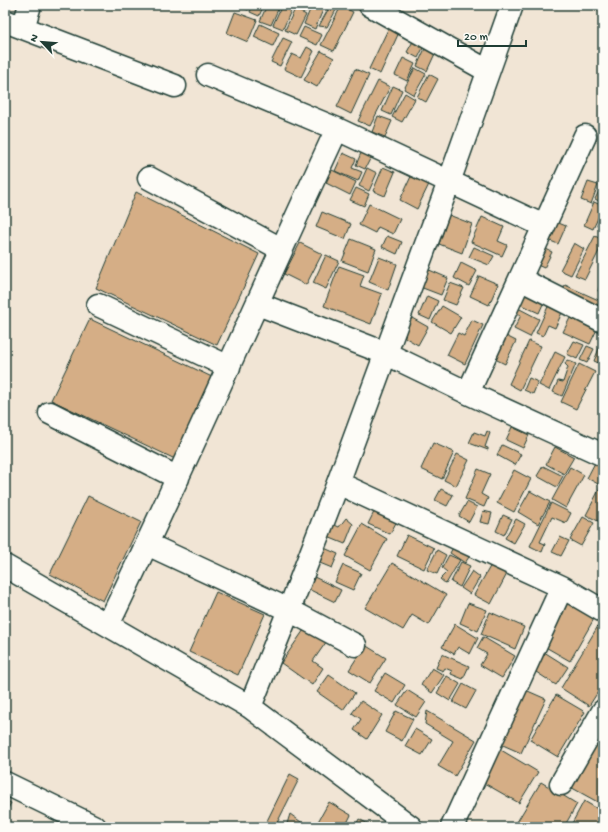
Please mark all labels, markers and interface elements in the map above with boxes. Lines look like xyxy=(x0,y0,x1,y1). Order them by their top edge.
north arrow xyxy=(22,22,62,62)
scale bar xyxy=(458,22,526,48)
text: 20 m xyxy=(464,31,489,45)
text: N xyxy=(28,33,42,44)

